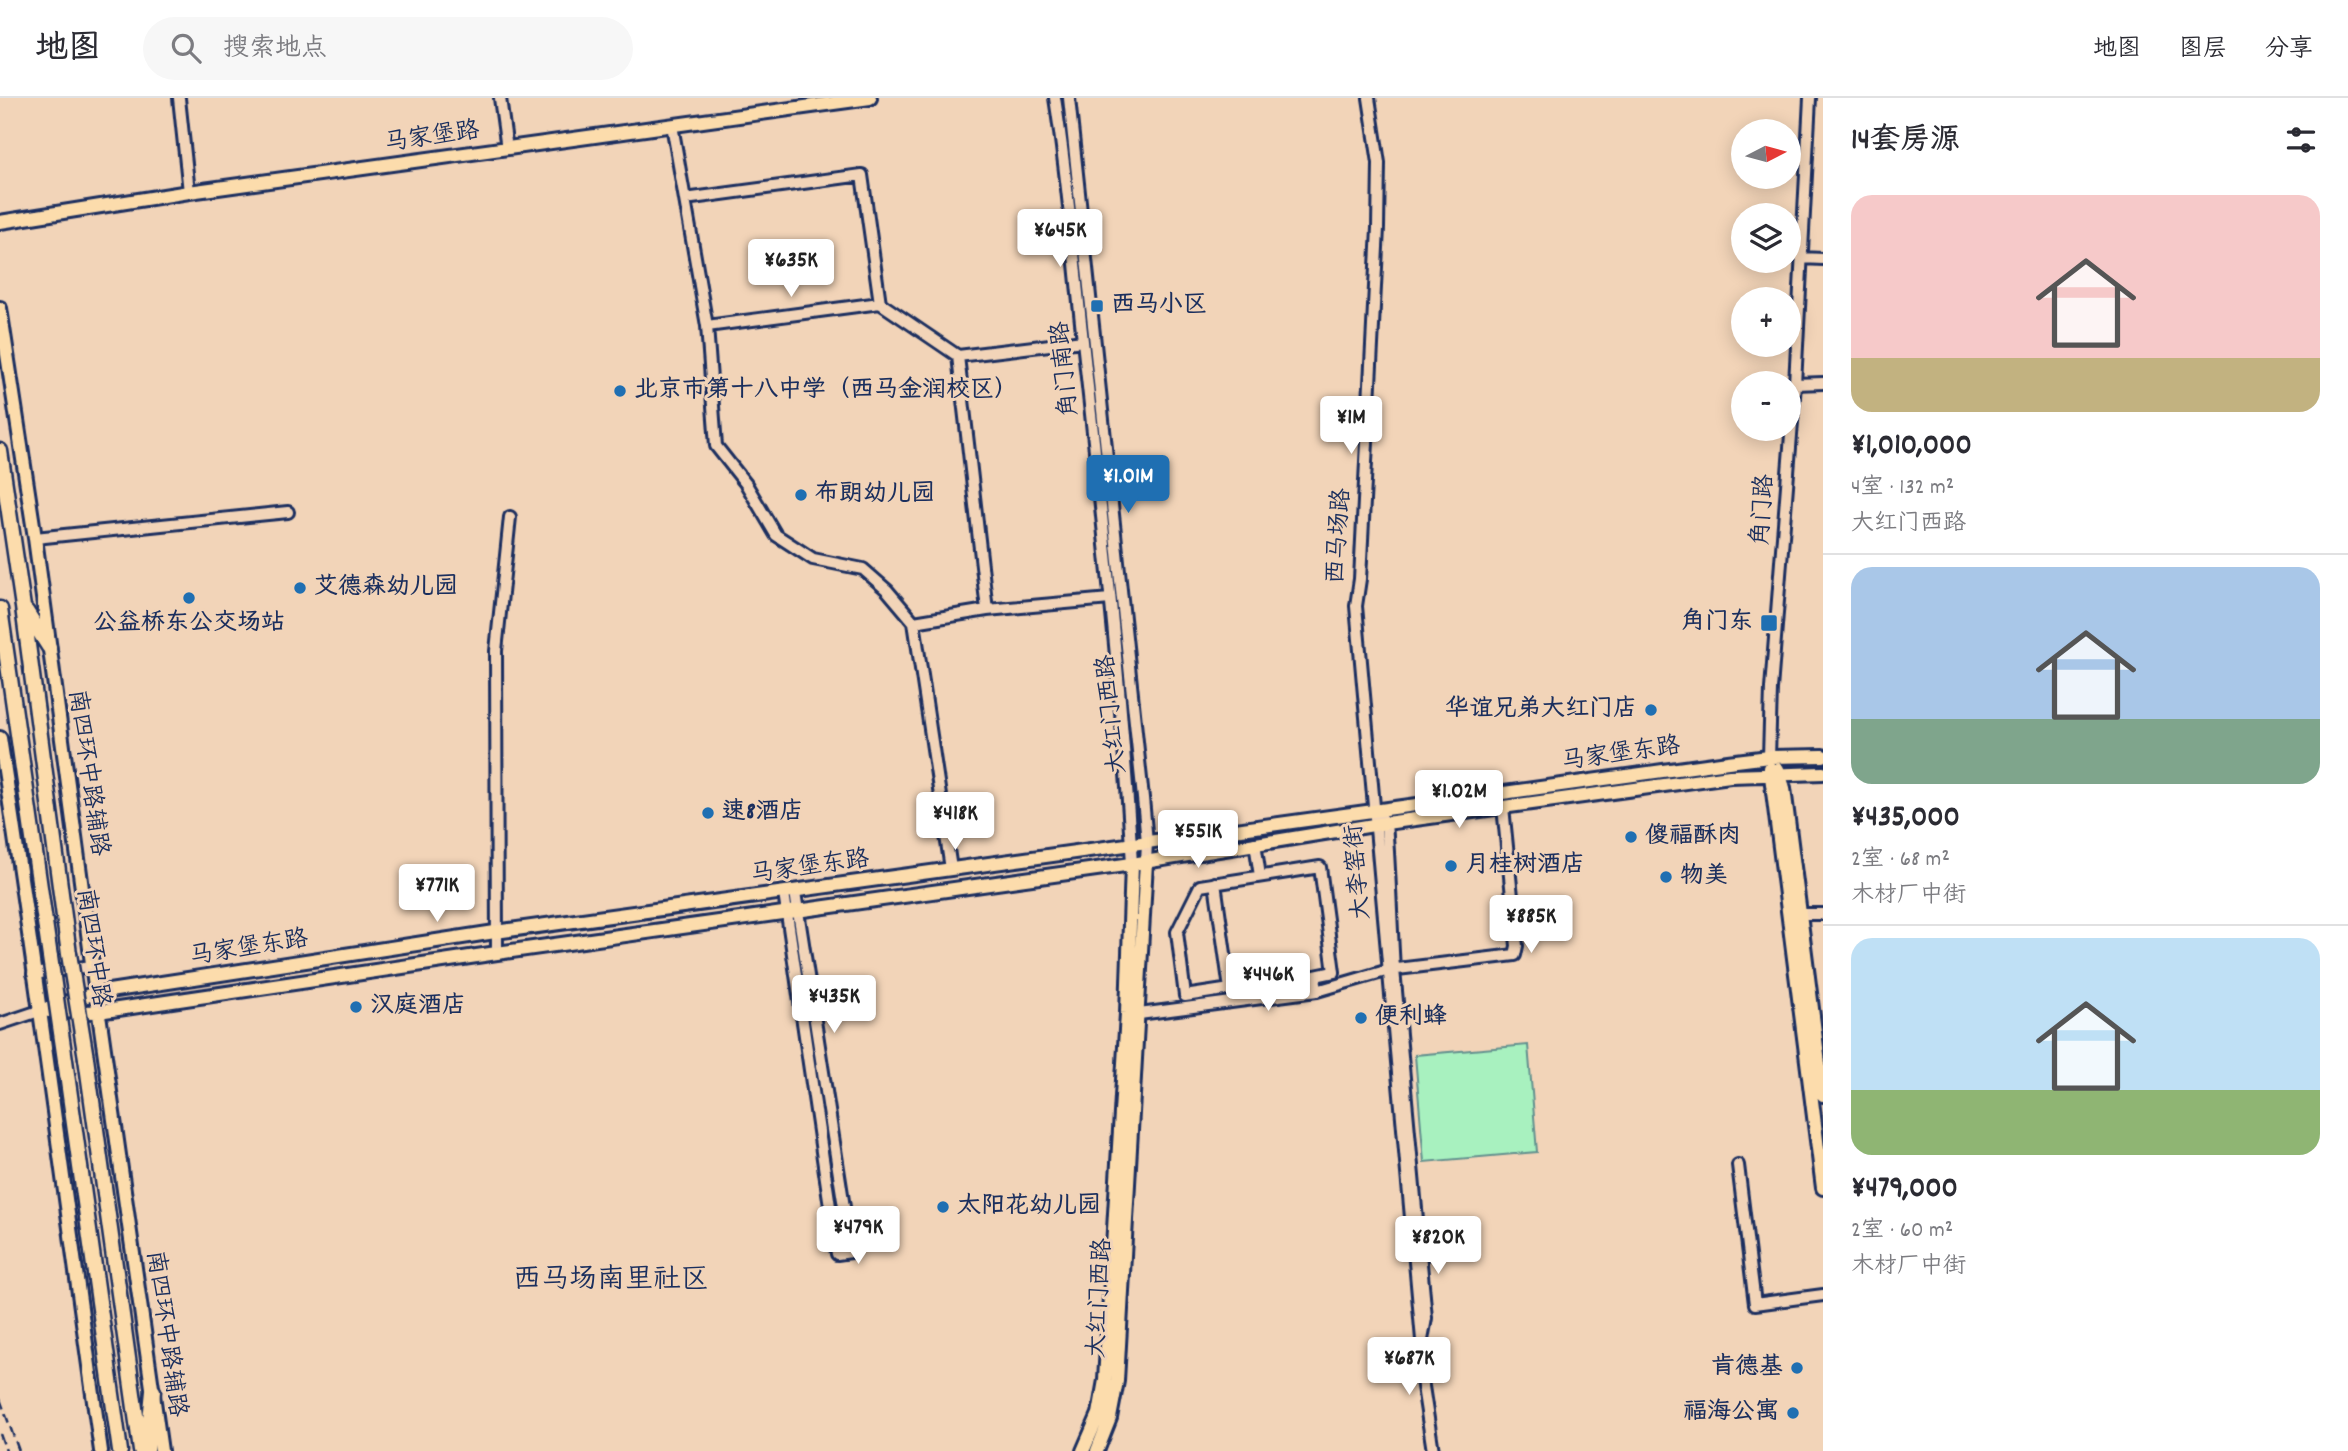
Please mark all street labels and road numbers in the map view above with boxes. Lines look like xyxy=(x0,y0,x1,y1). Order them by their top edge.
street label: 马家堡路 xyxy=(382,114,482,162)
street label: 角门南路 xyxy=(1044,319,1088,419)
street label: 角门路 xyxy=(1745,473,1783,547)
street label: 西马场路 xyxy=(1320,487,1360,585)
street label: 大红门西路 xyxy=(1090,653,1136,775)
street label: 南四环中路辅路 xyxy=(58,687,116,859)
street label: 马家堡东路 xyxy=(1559,730,1683,780)
street label: 大李窑街 xyxy=(1338,823,1380,921)
street label: 马家堡东路 xyxy=(748,843,872,893)
street label: 南四环中路 xyxy=(67,886,117,1010)
street label: 马家堡东路 xyxy=(187,923,311,975)
street label: 大红门西路 xyxy=(1081,1237,1121,1359)
street label: 南四环中路辅路 xyxy=(136,1248,194,1420)

